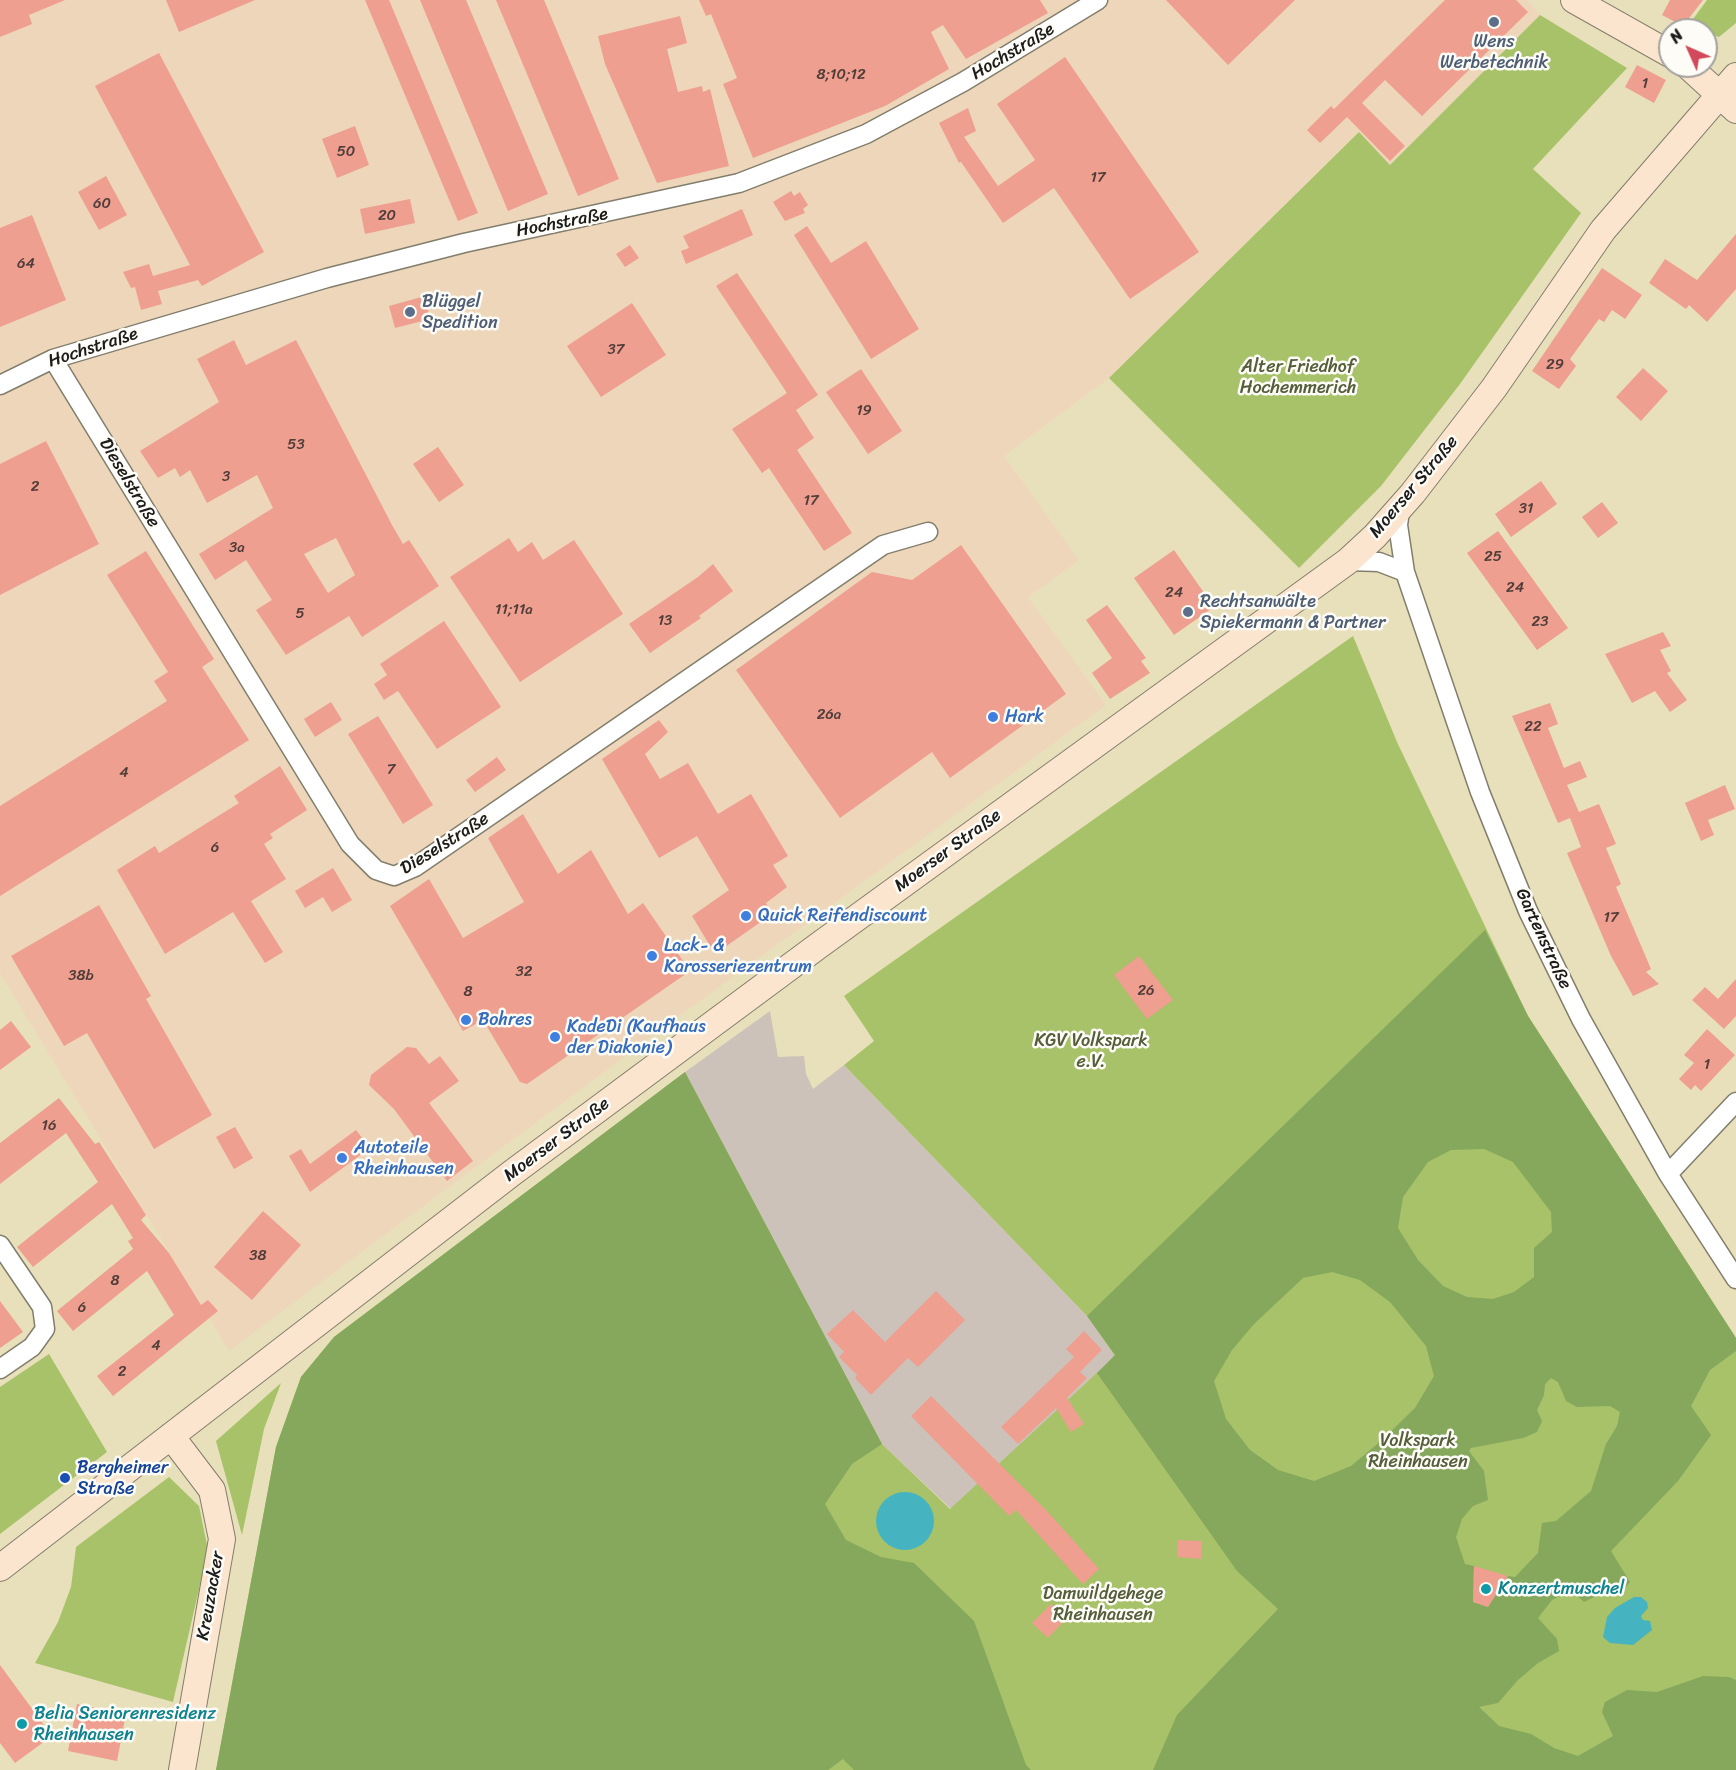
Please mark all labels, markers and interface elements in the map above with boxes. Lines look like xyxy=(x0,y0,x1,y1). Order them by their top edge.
marker: Wens Werbetechnik xyxy=(1487,15,1501,29)
north arrow xyxy=(1658,18,1718,78)
street label: Hochstraße xyxy=(968,19,1058,85)
text: N xyxy=(1662,22,1691,51)
place label: Wens Werbetechnik xyxy=(1440,31,1548,74)
house number: 8;10;12 xyxy=(816,66,866,84)
house number: 1 xyxy=(1642,75,1648,93)
house number: 50 xyxy=(337,143,355,161)
house number: 17 xyxy=(1091,169,1105,187)
house number: 60 xyxy=(93,195,111,213)
street label: Hochstraße xyxy=(514,204,610,242)
house number: 20 xyxy=(378,207,396,225)
house number: 64 xyxy=(17,255,35,273)
place label: Blüggel Spedition xyxy=(422,291,498,334)
marker: Blüggel Spedition xyxy=(403,305,417,319)
street label: Hochstraße xyxy=(45,323,141,373)
house number: 37 xyxy=(608,341,624,359)
park label: Alter Friedhof Hochemmerich xyxy=(1240,356,1356,398)
house number: 29 xyxy=(1546,356,1564,374)
house number: 19 xyxy=(856,402,872,420)
street label: Moerser Straße xyxy=(1365,432,1463,542)
street label: Dieselstraße xyxy=(94,434,164,532)
house number: 53 xyxy=(287,436,305,454)
house number: 3 xyxy=(222,468,230,486)
house number: 2 xyxy=(31,478,39,496)
house number: 17 xyxy=(804,492,818,510)
house number: 31 xyxy=(1519,500,1533,518)
house number: 3a xyxy=(229,539,245,557)
house number: 25 xyxy=(1484,548,1502,566)
house number: 24 xyxy=(1506,579,1524,597)
house number: 24 xyxy=(1165,584,1183,602)
place label: Rechtsanwälte Spiekermann & Partner xyxy=(1200,591,1385,634)
house number: 11;11a xyxy=(495,601,533,619)
house number: 5 xyxy=(295,605,305,623)
marker: Rechtsanwälte Spiekermann & Partner xyxy=(1181,605,1195,619)
house number: 13 xyxy=(658,612,672,630)
house number: 23 xyxy=(1532,613,1548,631)
house number: 26a xyxy=(817,706,841,724)
place label: Hark xyxy=(1005,706,1044,728)
marker: Hark xyxy=(986,710,1000,724)
house number: 22 xyxy=(1524,718,1542,736)
house number: 7 xyxy=(387,761,395,779)
house number: 4 xyxy=(119,764,129,782)
street label: Moerser Straße xyxy=(890,805,1006,897)
street label: Dieselstraße xyxy=(397,808,493,880)
house number: 6 xyxy=(211,839,219,857)
street label: Gartenstraße xyxy=(1510,885,1576,993)
place label: Quick Reifendiscount xyxy=(758,905,927,927)
marker: Quick Reifendiscount xyxy=(739,909,753,923)
house number: 17 xyxy=(1604,909,1618,927)
place label: Lack- & Karosseriezentrum xyxy=(664,935,812,978)
marker: Lack- & Karosseriezentrum xyxy=(645,949,659,963)
house number: 32 xyxy=(516,963,532,981)
house number: 38b xyxy=(68,967,94,985)
house number: 26 xyxy=(1137,982,1155,1000)
house number: 8 xyxy=(463,983,473,1001)
place label: Bohres xyxy=(478,1009,532,1031)
marker: Bohres xyxy=(459,1013,473,1027)
place label: KadeDi (Kaufhaus der Diakonie) xyxy=(567,1016,706,1058)
marker: KadeDi (Kaufhaus der Diakonie) xyxy=(548,1030,562,1044)
park label: KGV Volkspark e.V. xyxy=(1034,1030,1148,1072)
house number: 1 xyxy=(1704,1056,1710,1074)
street label: Moerser Straße xyxy=(500,1093,614,1187)
house number: 16 xyxy=(42,1117,56,1135)
place label: Autoteile Rheinhausen xyxy=(354,1137,454,1180)
marker: Autoteile Rheinhausen xyxy=(335,1151,349,1165)
house number: 38 xyxy=(249,1247,267,1265)
house number: 8 xyxy=(110,1272,120,1290)
house number: 6 xyxy=(78,1299,86,1317)
house number: 4 xyxy=(151,1337,161,1355)
house number: 2 xyxy=(118,1363,126,1381)
park label: Volkspark Rheinhausen xyxy=(1368,1430,1468,1472)
place label: Bergheimer Straße xyxy=(77,1457,168,1500)
marker: Bergheimer Straße xyxy=(58,1471,72,1485)
street label: Kreuzacker xyxy=(193,1550,229,1642)
place label: Konzertmuschel xyxy=(1498,1578,1624,1600)
marker: Konzertmuschel xyxy=(1479,1582,1493,1596)
park label: Damwildgehege Rheinhausen xyxy=(1043,1583,1163,1626)
place label: Belia Seniorenresidenz Rheinhausen xyxy=(34,1703,216,1746)
marker: Belia Seniorenresidenz Rheinhausen xyxy=(15,1717,29,1731)

